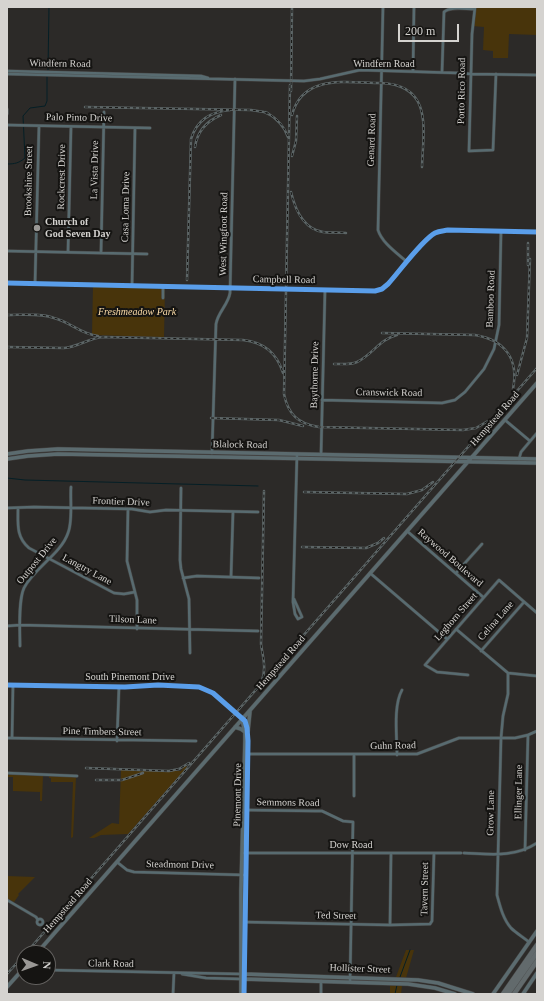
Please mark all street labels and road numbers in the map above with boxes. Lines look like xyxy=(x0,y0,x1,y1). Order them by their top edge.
street label: Windfern Road xyxy=(29,57,91,71)
street label: Windfern Road xyxy=(353,58,415,70)
street label: Porto Rico Road xyxy=(455,58,469,124)
street label: Palo Pinto Drive xyxy=(46,111,112,125)
street label: Genard Road xyxy=(365,113,379,167)
street label: La Vista Drive xyxy=(88,140,102,200)
street label: Rockcrest Drive xyxy=(55,144,69,210)
street label: Brookshire Street xyxy=(22,146,36,216)
street label: Casa Loma Drive xyxy=(119,172,133,242)
street label: West Wingfoot Road xyxy=(217,192,231,276)
street label: Bamboo Road xyxy=(484,270,498,328)
street label: Campbell Road xyxy=(253,273,315,287)
street label: Baythorne Drive xyxy=(308,341,322,409)
street label: Cranswick Road xyxy=(356,386,422,400)
street label: Hempstead Road xyxy=(468,389,522,449)
street label: Blalock Road xyxy=(213,439,267,451)
street label: Frontier Drive xyxy=(92,495,150,509)
street label: Raywood Boulevard xyxy=(415,526,485,590)
street label: Outpost Drive xyxy=(14,535,60,587)
street label: Langtry Lane xyxy=(60,552,114,588)
street label: Leghorn Street xyxy=(432,591,480,643)
street label: Celina Lane xyxy=(476,599,516,643)
street label: Tilson Lane xyxy=(109,613,157,627)
street label: Hempstead Road xyxy=(254,633,308,693)
street label: South Pinemont Drive xyxy=(85,671,175,683)
street label: Pine Timbers Street xyxy=(62,725,142,739)
street label: Guhn Road xyxy=(370,740,416,752)
street label: Pinemont Drive xyxy=(231,763,245,827)
street label: Ellinger Lane xyxy=(513,765,525,819)
street label: Grow Lane xyxy=(485,790,497,836)
street label: Semmons Road xyxy=(256,796,320,810)
street label: Dow Road xyxy=(329,839,373,851)
street label: Steadmont Drive xyxy=(146,858,214,872)
street label: Tavern Street xyxy=(419,862,431,916)
street label: Hempstead Road xyxy=(41,876,95,936)
street label: Ted Street xyxy=(316,910,356,922)
street label: Clark Road xyxy=(88,958,134,970)
street label: Hollister Street xyxy=(329,962,391,976)

